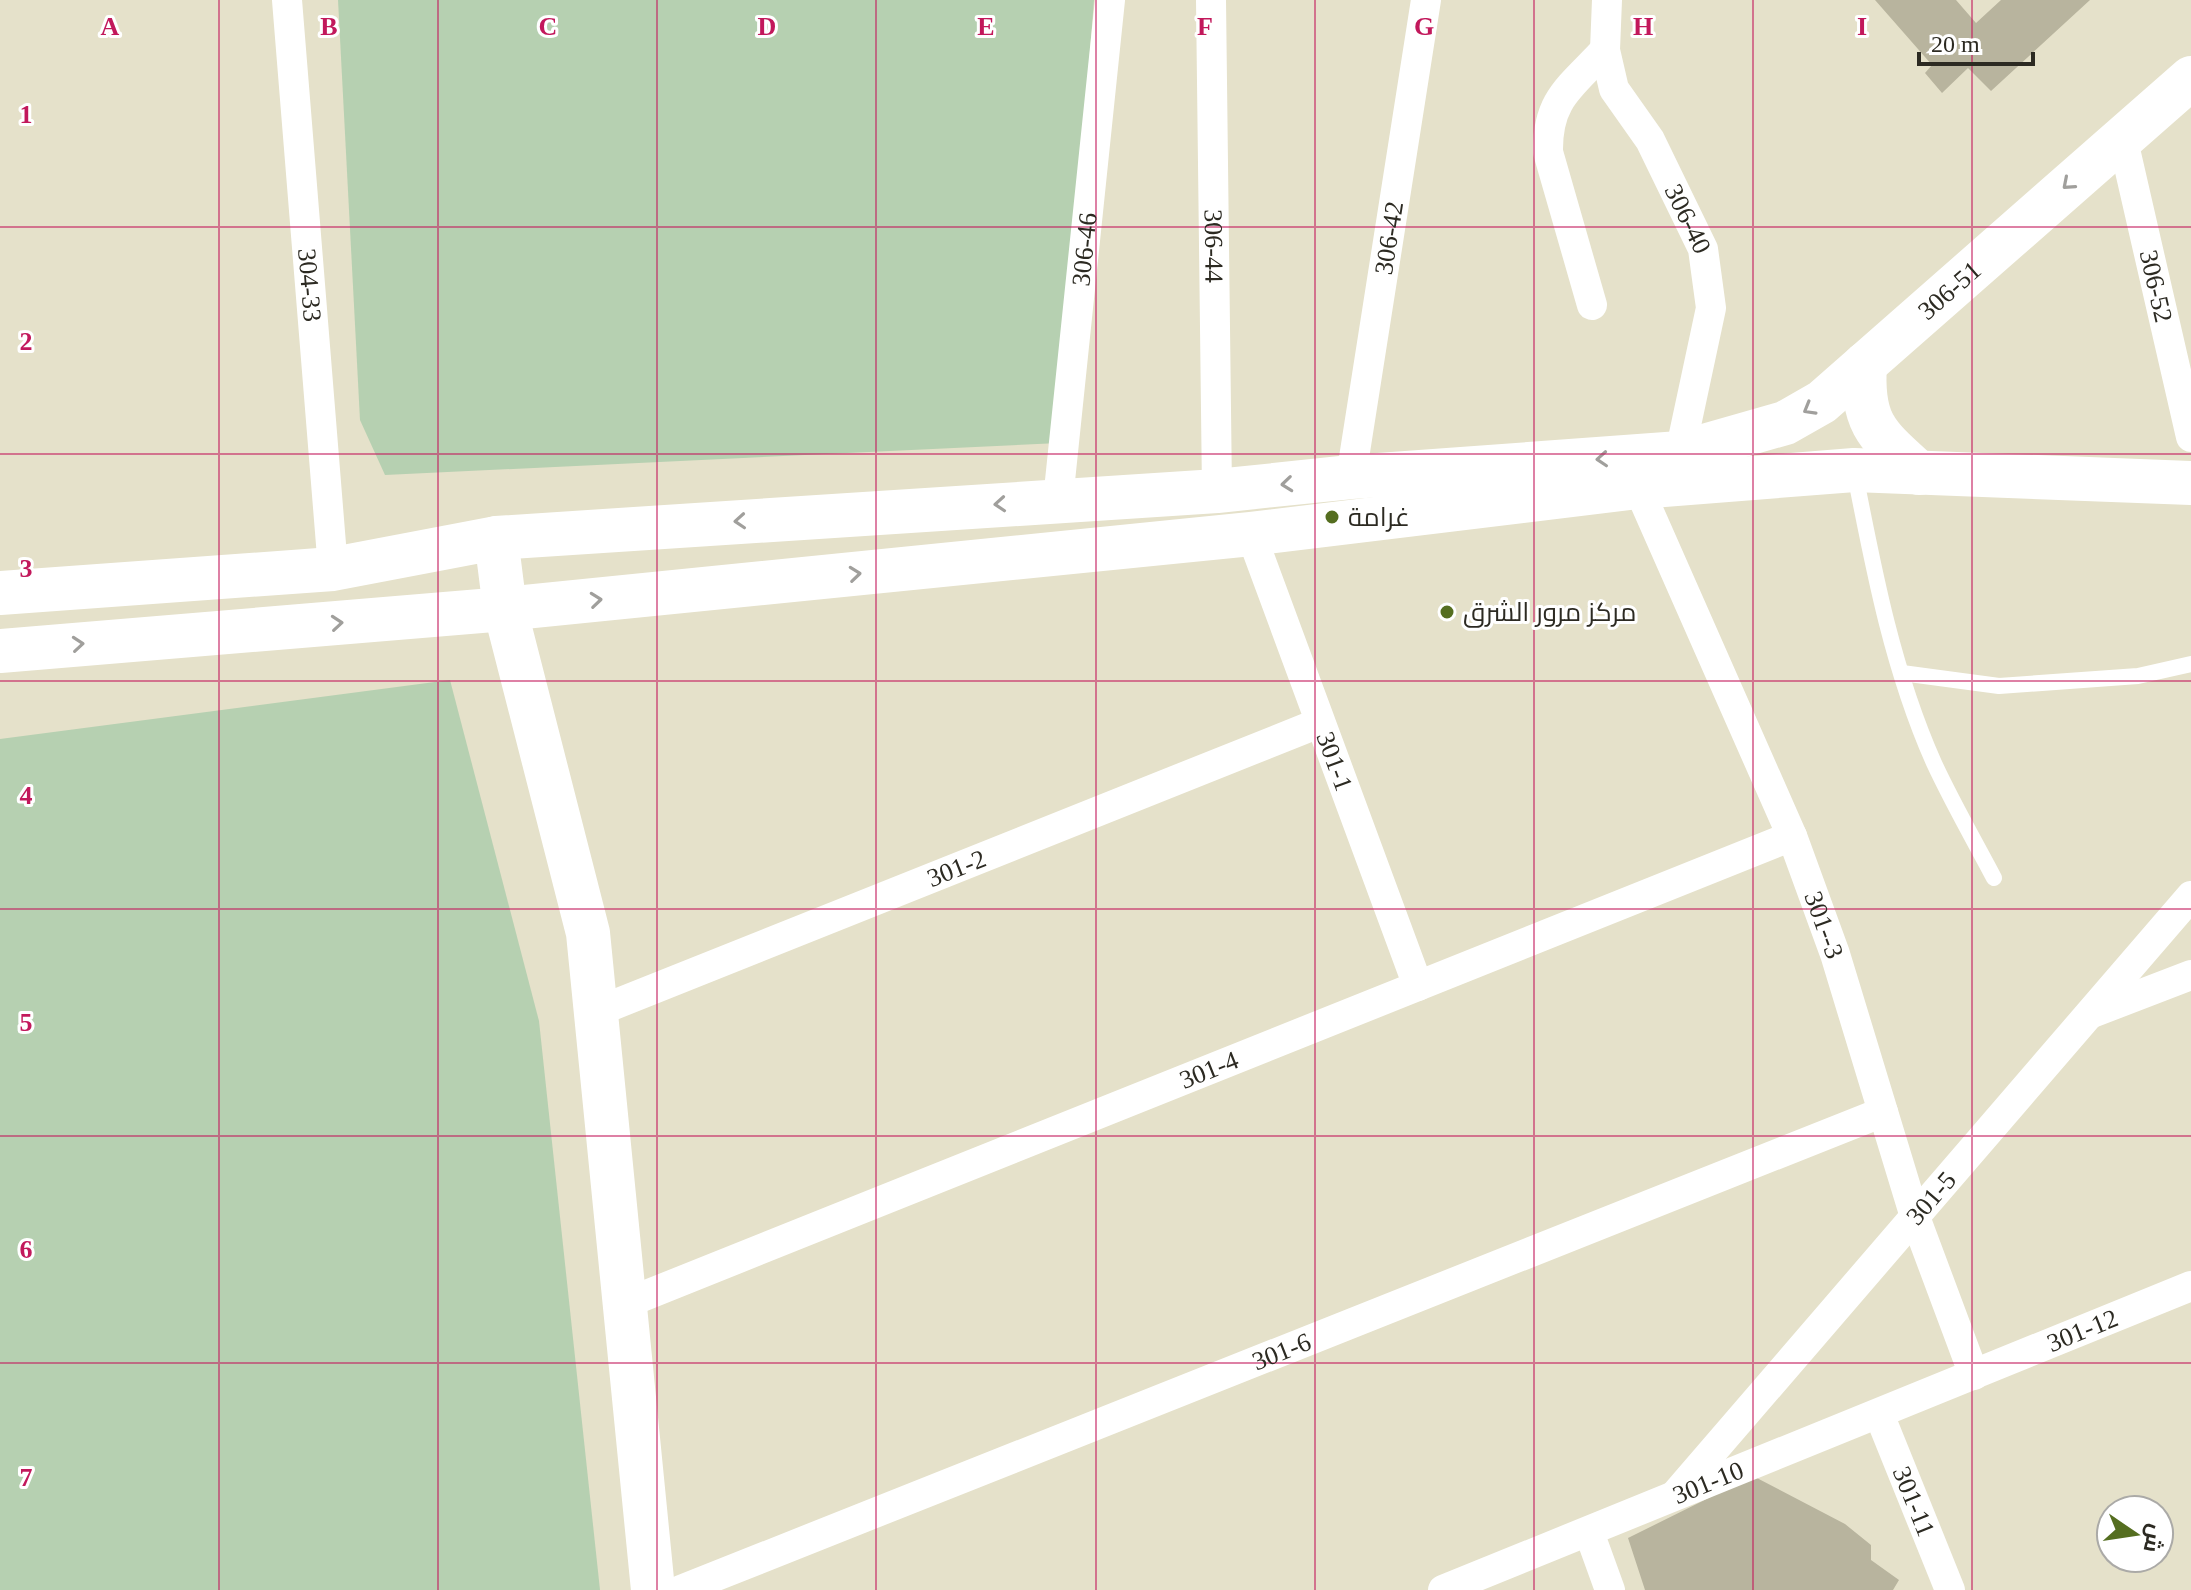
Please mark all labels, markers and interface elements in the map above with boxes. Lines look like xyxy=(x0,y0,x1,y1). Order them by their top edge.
text: A xyxy=(101,12,120,41)
text: B xyxy=(320,12,338,41)
text: C xyxy=(539,12,557,41)
text: D xyxy=(758,12,776,41)
text: E xyxy=(977,12,995,41)
text: F xyxy=(1197,12,1213,41)
text: G xyxy=(1414,12,1434,41)
text: H xyxy=(1633,12,1653,41)
text: I xyxy=(1857,12,1867,41)
scale bar xyxy=(1919,16,2033,66)
text: 20 m xyxy=(1931,31,1980,57)
text: 1 xyxy=(20,100,33,129)
one-way arrow xyxy=(2063,174,2078,188)
street label: 306-40 xyxy=(1659,179,1717,258)
street label: 306-42 xyxy=(1369,199,1409,277)
street label: 306-44 xyxy=(1199,209,1228,283)
street label: 306-46 xyxy=(1066,211,1103,288)
street label: 304-33 xyxy=(292,247,327,323)
street label: 306-52 xyxy=(2134,247,2178,325)
street label: 306-51 xyxy=(1912,255,1987,326)
text: 2 xyxy=(20,327,33,356)
one-way arrow xyxy=(1803,399,1818,415)
one-way arrow xyxy=(1595,451,1608,468)
one-way arrow xyxy=(1280,475,1293,492)
one-way arrow xyxy=(993,495,1006,512)
place label: غرامة xyxy=(1348,503,1410,532)
marker: غرامة xyxy=(1323,508,1341,526)
one-way arrow xyxy=(733,512,746,529)
text: 3 xyxy=(20,554,33,583)
one-way arrow xyxy=(848,566,861,583)
one-way arrow xyxy=(590,591,603,608)
place label: مرکز مرور الشرق xyxy=(1463,598,1636,628)
marker: مرکز مرور الشرق xyxy=(1438,603,1456,621)
one-way arrow xyxy=(331,615,344,632)
one-way arrow xyxy=(72,636,85,653)
street label: 301-1 xyxy=(1310,728,1359,795)
text: 4 xyxy=(20,781,33,810)
street label: 301-2 xyxy=(923,844,990,893)
street label: 301--3 xyxy=(1798,887,1849,963)
text: 5 xyxy=(20,1008,33,1037)
street label: 301-4 xyxy=(1175,1045,1243,1095)
street label: 301-5 xyxy=(1900,1166,1962,1231)
text: 6 xyxy=(20,1235,33,1264)
street label: 301-12 xyxy=(2043,1303,2122,1358)
street label: 301-6 xyxy=(1248,1327,1315,1376)
street label: 301-10 xyxy=(1669,1455,1748,1510)
street label: 301-11 xyxy=(1887,1462,1941,1541)
text: 7 xyxy=(20,1463,33,1492)
north arrow xyxy=(2095,1494,2175,1574)
text: ش xyxy=(2138,1522,2169,1555)

